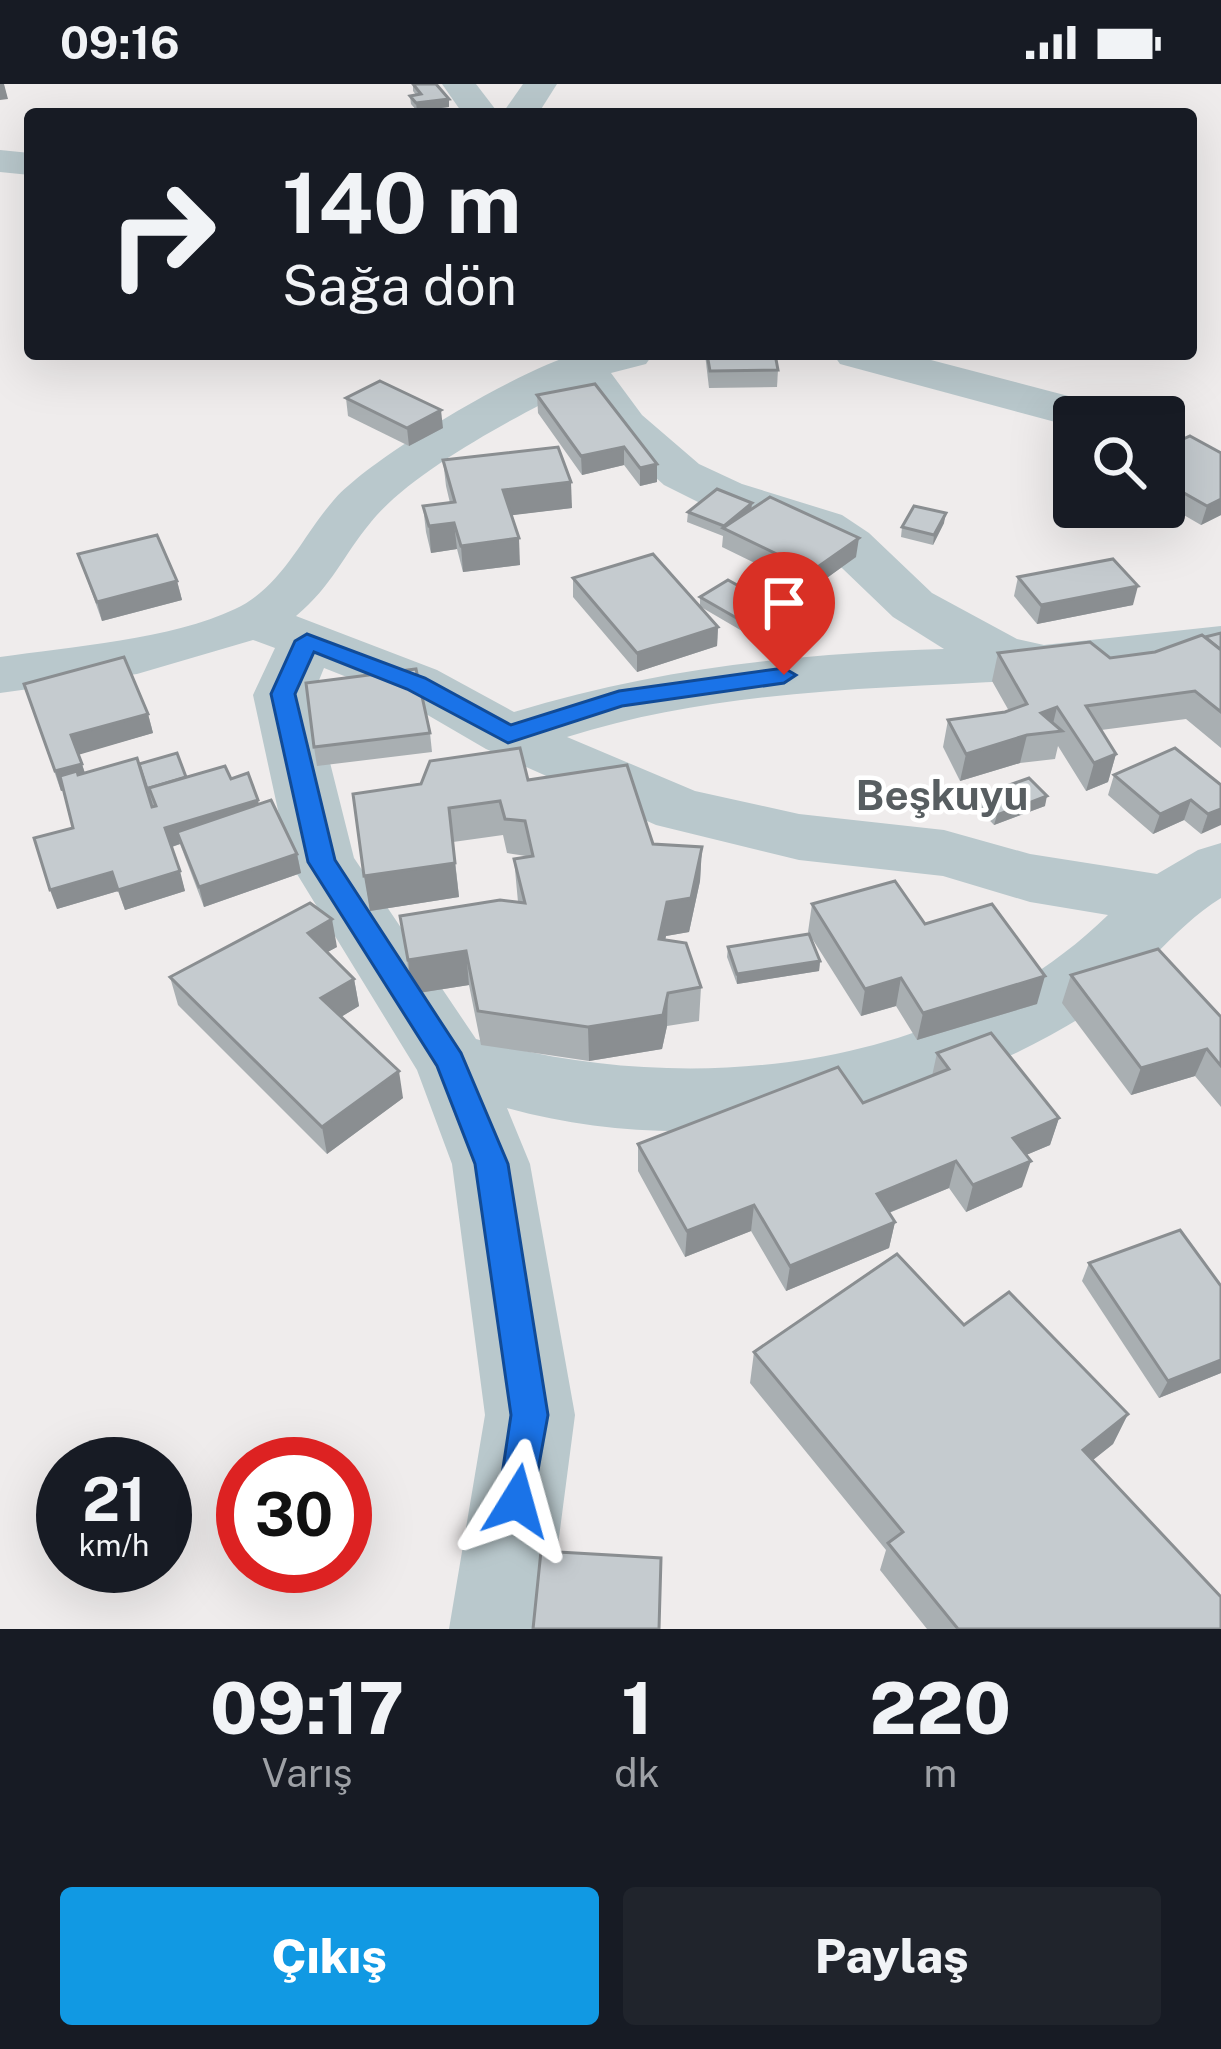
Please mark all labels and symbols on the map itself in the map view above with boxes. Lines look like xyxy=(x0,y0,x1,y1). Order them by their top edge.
pin xyxy=(733,552,835,675)
district label: Beşkuyu xyxy=(856,770,1028,819)
speed limit sign: 30 xyxy=(216,1437,372,1593)
position arrow xyxy=(454,1438,580,1564)

